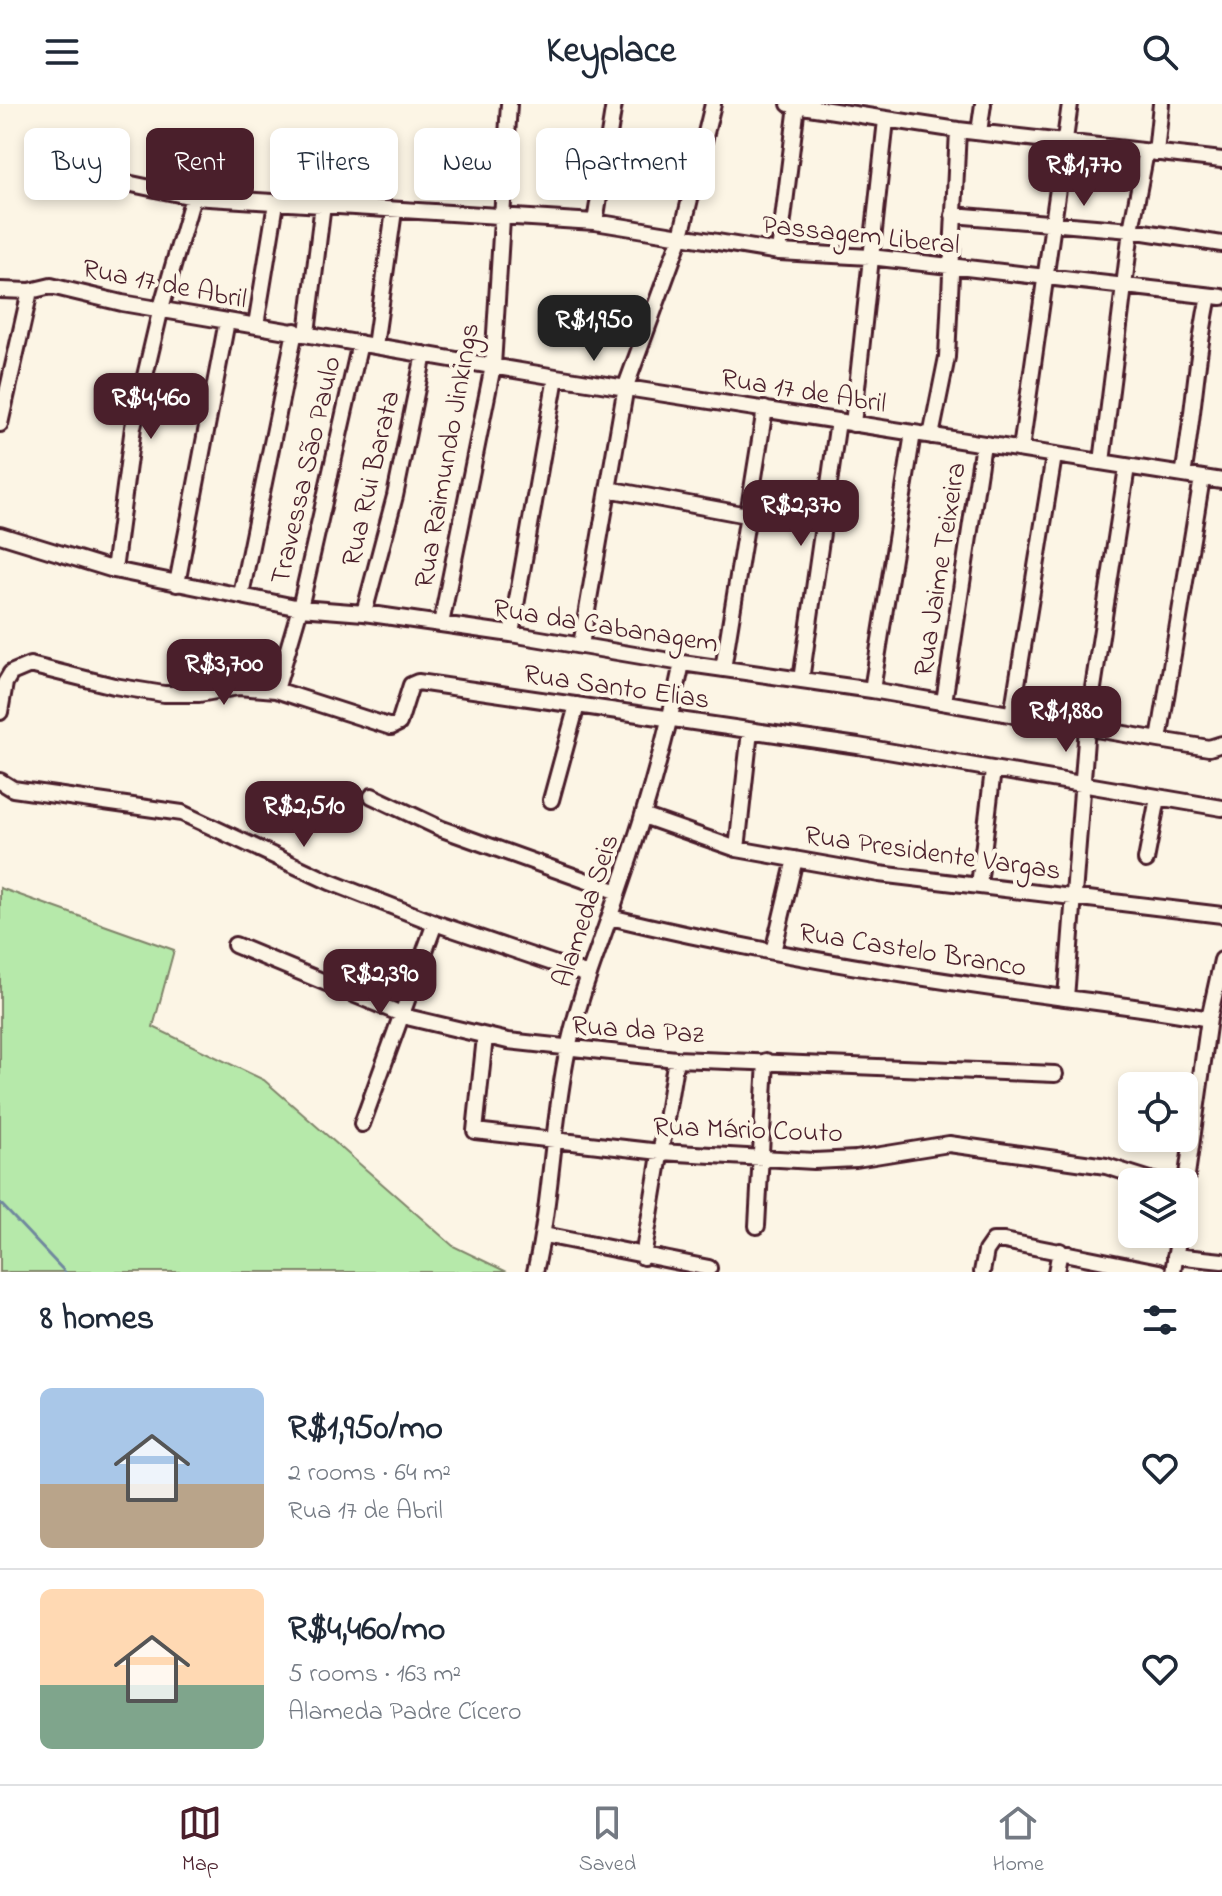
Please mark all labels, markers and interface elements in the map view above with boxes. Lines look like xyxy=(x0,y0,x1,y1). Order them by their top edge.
text: Keyplace xyxy=(546,26,676,79)
icon: menu xyxy=(40,30,84,74)
icon: search xyxy=(1138,30,1182,74)
chip: Buy xyxy=(24,128,130,200)
chip: Rent xyxy=(146,128,254,200)
chip: Filters xyxy=(270,128,398,200)
chip: New xyxy=(414,128,520,200)
chip: Apartment xyxy=(536,128,715,200)
pin: R$1,770 xyxy=(1010,140,1158,208)
text: R$1,770 xyxy=(1046,147,1122,185)
street label: Passagem Liberal xyxy=(760,206,961,267)
street label: Rua 17 de Abril xyxy=(79,249,250,321)
pin: R$1,950 xyxy=(520,295,668,363)
text: R$1,950 xyxy=(556,302,632,340)
street label: Rua Raimundo Jinkings xyxy=(405,320,492,591)
street label: Travessa São Paulo xyxy=(261,353,354,589)
street label: Rua 17 de Abril xyxy=(718,359,889,426)
pin: R$4,460 xyxy=(77,373,225,441)
text: R$4,460 xyxy=(112,380,190,418)
street label: Rua Rui Barata xyxy=(332,387,413,571)
street label: Rua Jaime Teixeira xyxy=(904,460,979,680)
pin: R$2,370 xyxy=(727,480,875,548)
text: R$2,370 xyxy=(761,487,841,525)
street label: Rua da Cabanagem xyxy=(490,589,721,666)
pin: R$3,700 xyxy=(150,639,298,707)
text: R$3,700 xyxy=(185,646,263,684)
street label: Rua Santo Elias xyxy=(521,655,712,722)
pin: R$1,880 xyxy=(992,686,1140,754)
text: R$1,880 xyxy=(1029,693,1103,731)
pin: R$2,510 xyxy=(230,781,378,849)
text: R$2,510 xyxy=(263,788,345,826)
street label: Rua Presidente Vargas xyxy=(802,816,1063,893)
street label: Alameda Seis xyxy=(543,829,631,993)
street label: Rua Castelo Branco xyxy=(796,913,1029,990)
pin: R$2,390 xyxy=(306,949,454,1017)
text: R$2,390 xyxy=(341,956,419,994)
street label: Rua da Paz xyxy=(570,1006,706,1057)
map controls xyxy=(1118,1072,1198,1248)
button: locate xyxy=(1118,1072,1198,1152)
street label: Rua Mário Couto xyxy=(652,1108,843,1155)
button: layers xyxy=(1118,1168,1198,1248)
text: 8 homes xyxy=(40,1295,154,1345)
icon: filters xyxy=(1138,1298,1182,1342)
text: R$1,950/mo xyxy=(288,1405,443,1455)
icon: home xyxy=(104,1420,200,1516)
icon: heart xyxy=(1138,1446,1182,1490)
text: 2 rooms · 64 m² xyxy=(288,1455,451,1493)
text: Rua 17 de Abril xyxy=(288,1493,443,1531)
text: R$4,460/mo xyxy=(288,1606,446,1656)
icon: home xyxy=(104,1621,200,1717)
icon: heart xyxy=(1138,1647,1182,1691)
text: 5 rooms · 163 m² xyxy=(288,1656,461,1694)
text: Alameda Padre Cícero xyxy=(288,1694,521,1732)
tab: Map xyxy=(178,1801,222,1881)
tab: Saved xyxy=(579,1801,636,1881)
tab: Home xyxy=(993,1801,1044,1881)

